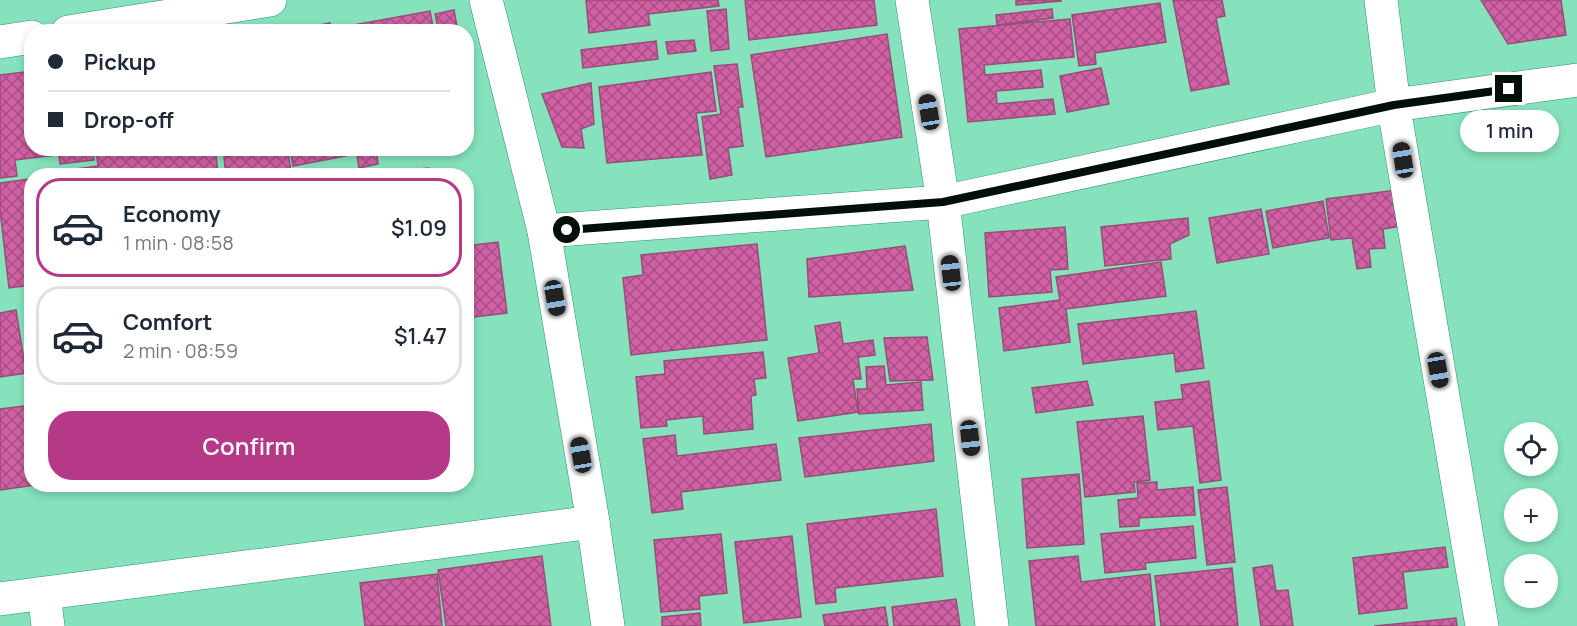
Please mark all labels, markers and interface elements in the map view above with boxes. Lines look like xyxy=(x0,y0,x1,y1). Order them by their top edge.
text: Pickup xyxy=(84,47,156,77)
route end xyxy=(1495,75,1522,102)
car xyxy=(917,93,941,131)
text: Drop-off xyxy=(84,105,174,135)
callout: 1 min xyxy=(1460,110,1558,152)
text: 1 min xyxy=(1486,117,1533,144)
car xyxy=(1391,141,1415,179)
text: Economy xyxy=(123,199,221,229)
icon: car xyxy=(51,201,105,255)
text: $1.09 xyxy=(391,213,447,243)
route start xyxy=(553,216,580,243)
text: 1 min · 08:58 xyxy=(123,229,234,256)
car xyxy=(940,254,962,292)
car xyxy=(543,279,567,317)
text: Comfort xyxy=(123,307,212,337)
icon: car xyxy=(51,309,105,363)
text: $1.47 xyxy=(394,321,447,351)
text: 2 min · 08:59 xyxy=(123,337,238,364)
car xyxy=(1426,351,1450,389)
button: Confirm xyxy=(48,411,450,480)
car xyxy=(959,419,981,457)
map controls xyxy=(1504,422,1558,608)
button: locate xyxy=(1504,422,1558,476)
car xyxy=(569,436,593,474)
button: + xyxy=(1504,488,1558,542)
button: − xyxy=(1504,554,1558,608)

